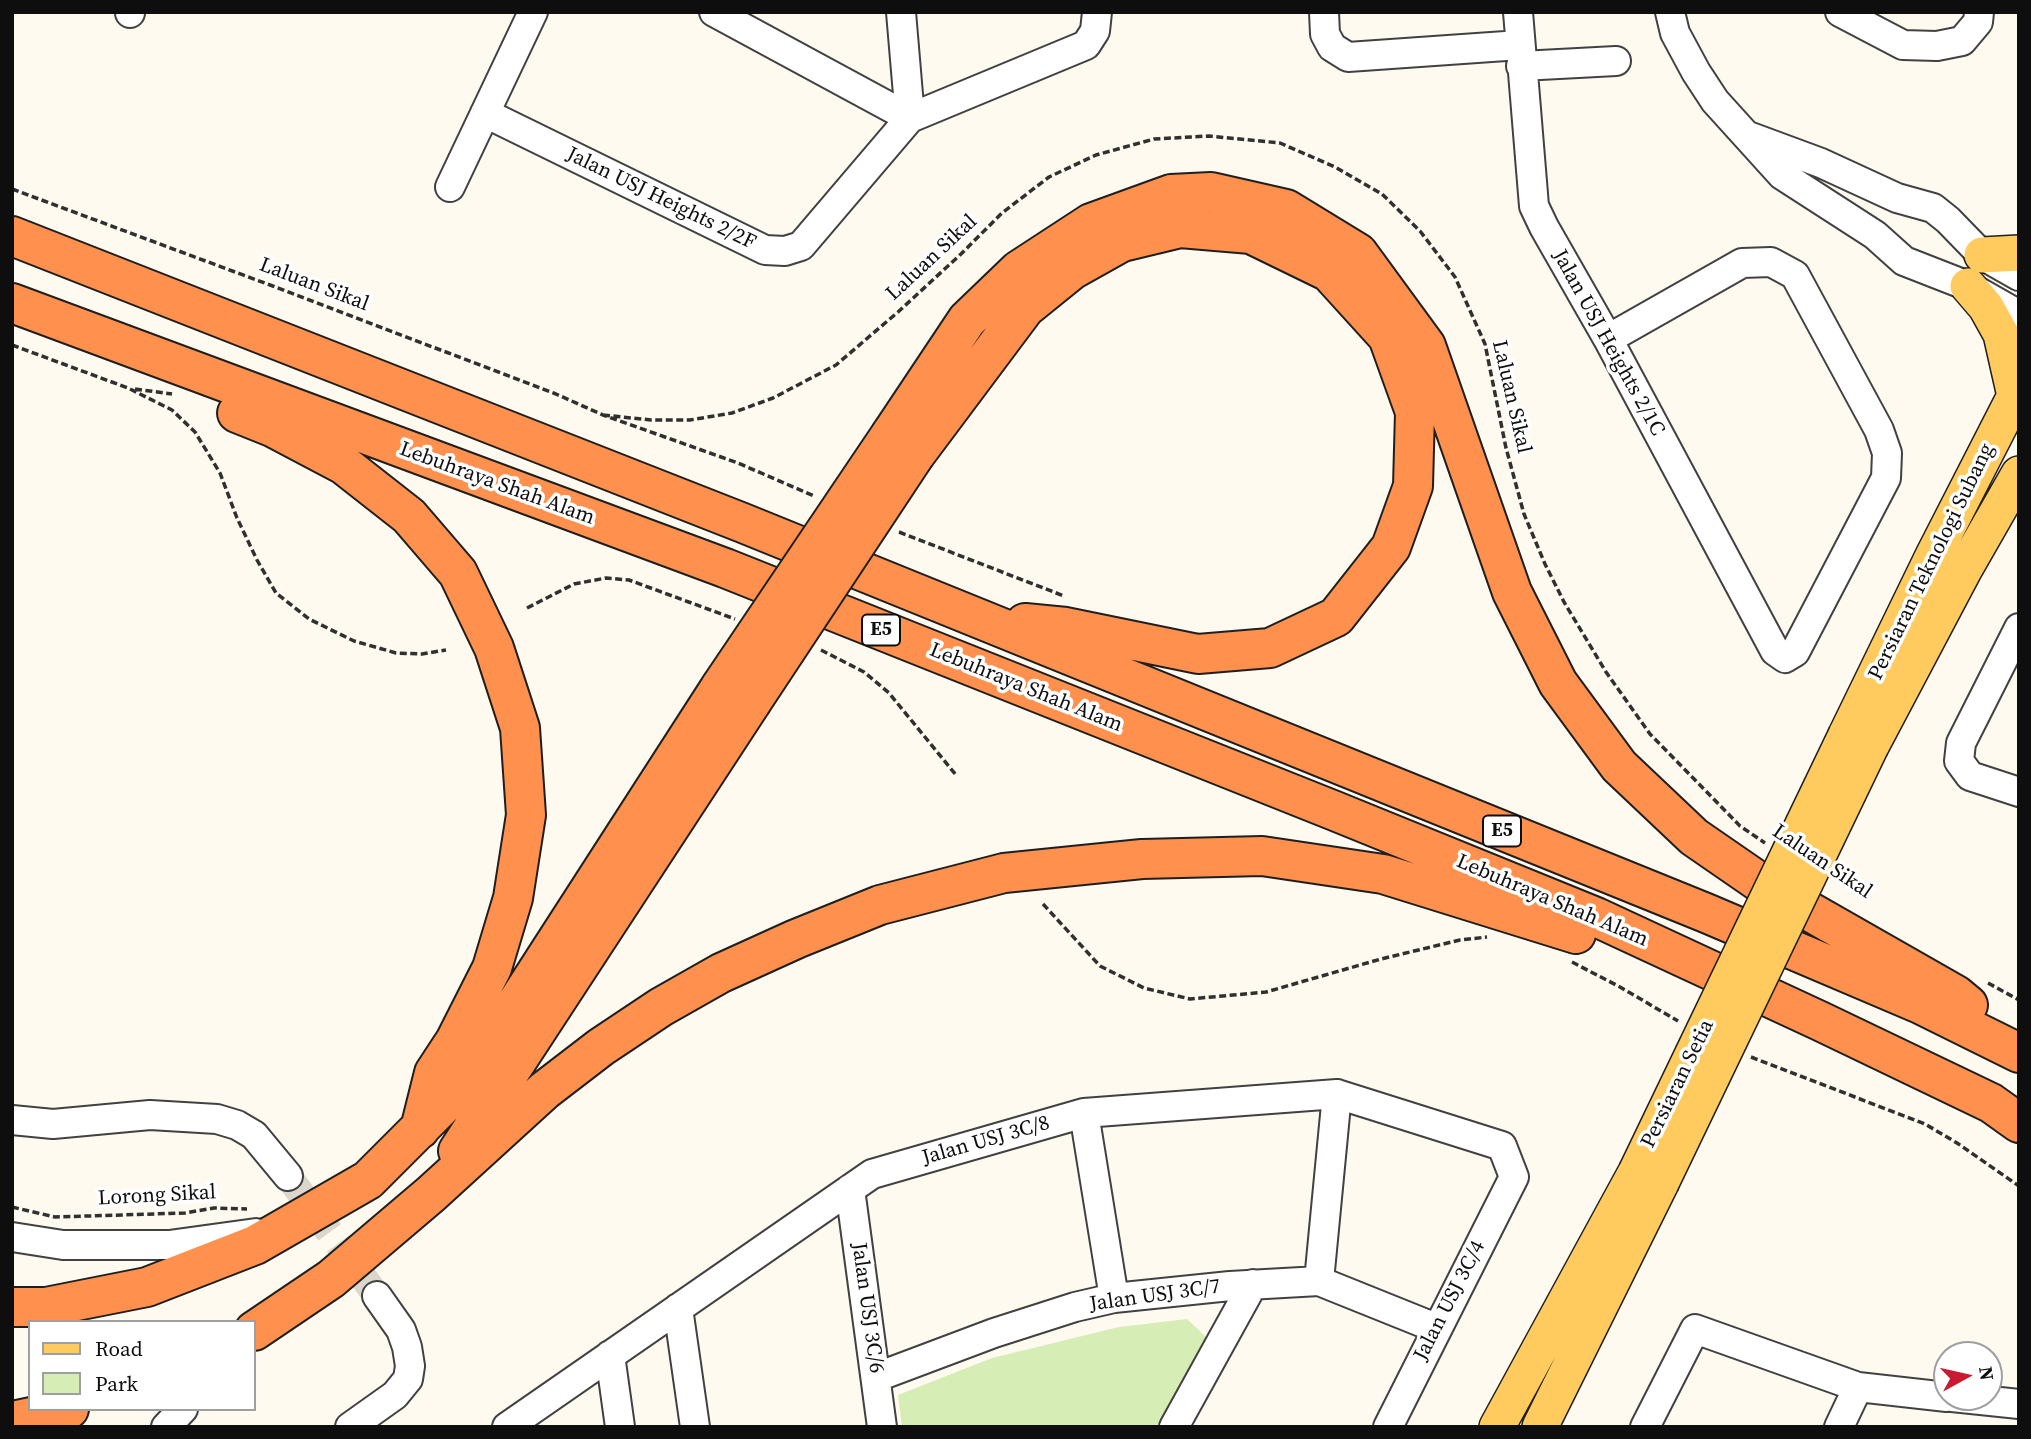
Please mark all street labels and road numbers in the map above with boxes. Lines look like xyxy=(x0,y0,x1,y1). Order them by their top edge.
street label: Jalan USJ Heights 2/2F xyxy=(562,142,760,256)
street label: Laluan Sikal xyxy=(881,210,983,306)
street label: Jalan USJ Heights 2/1C xyxy=(1546,246,1670,440)
street label: Laluan Sikal xyxy=(256,253,372,317)
street label: Laluan Sikal xyxy=(1486,338,1536,456)
street label: Lebuhraya Shah Alam xyxy=(396,437,598,531)
street label: Persiaran Teknologi Subang xyxy=(1864,440,2000,684)
road number: E5 xyxy=(862,614,900,646)
street label: Lebuhraya Shah Alam xyxy=(926,638,1126,738)
road number: E5 xyxy=(1483,816,1521,846)
street label: Laluan Sikal xyxy=(1767,819,1877,905)
street label: Lebuhraya Shah Alam xyxy=(1452,849,1652,953)
street label: Persiaran Setia xyxy=(1636,1016,1720,1152)
street label: Jalan USJ 3C/8 xyxy=(919,1111,1053,1171)
street label: Lorong Sikal xyxy=(97,1180,217,1212)
street label: Jalan USJ 3C/4 xyxy=(1409,1237,1491,1365)
street label: Jalan USJ 3C/6 xyxy=(845,1241,889,1375)
street label: Jalan USJ 3C/7 xyxy=(1088,1274,1222,1318)

